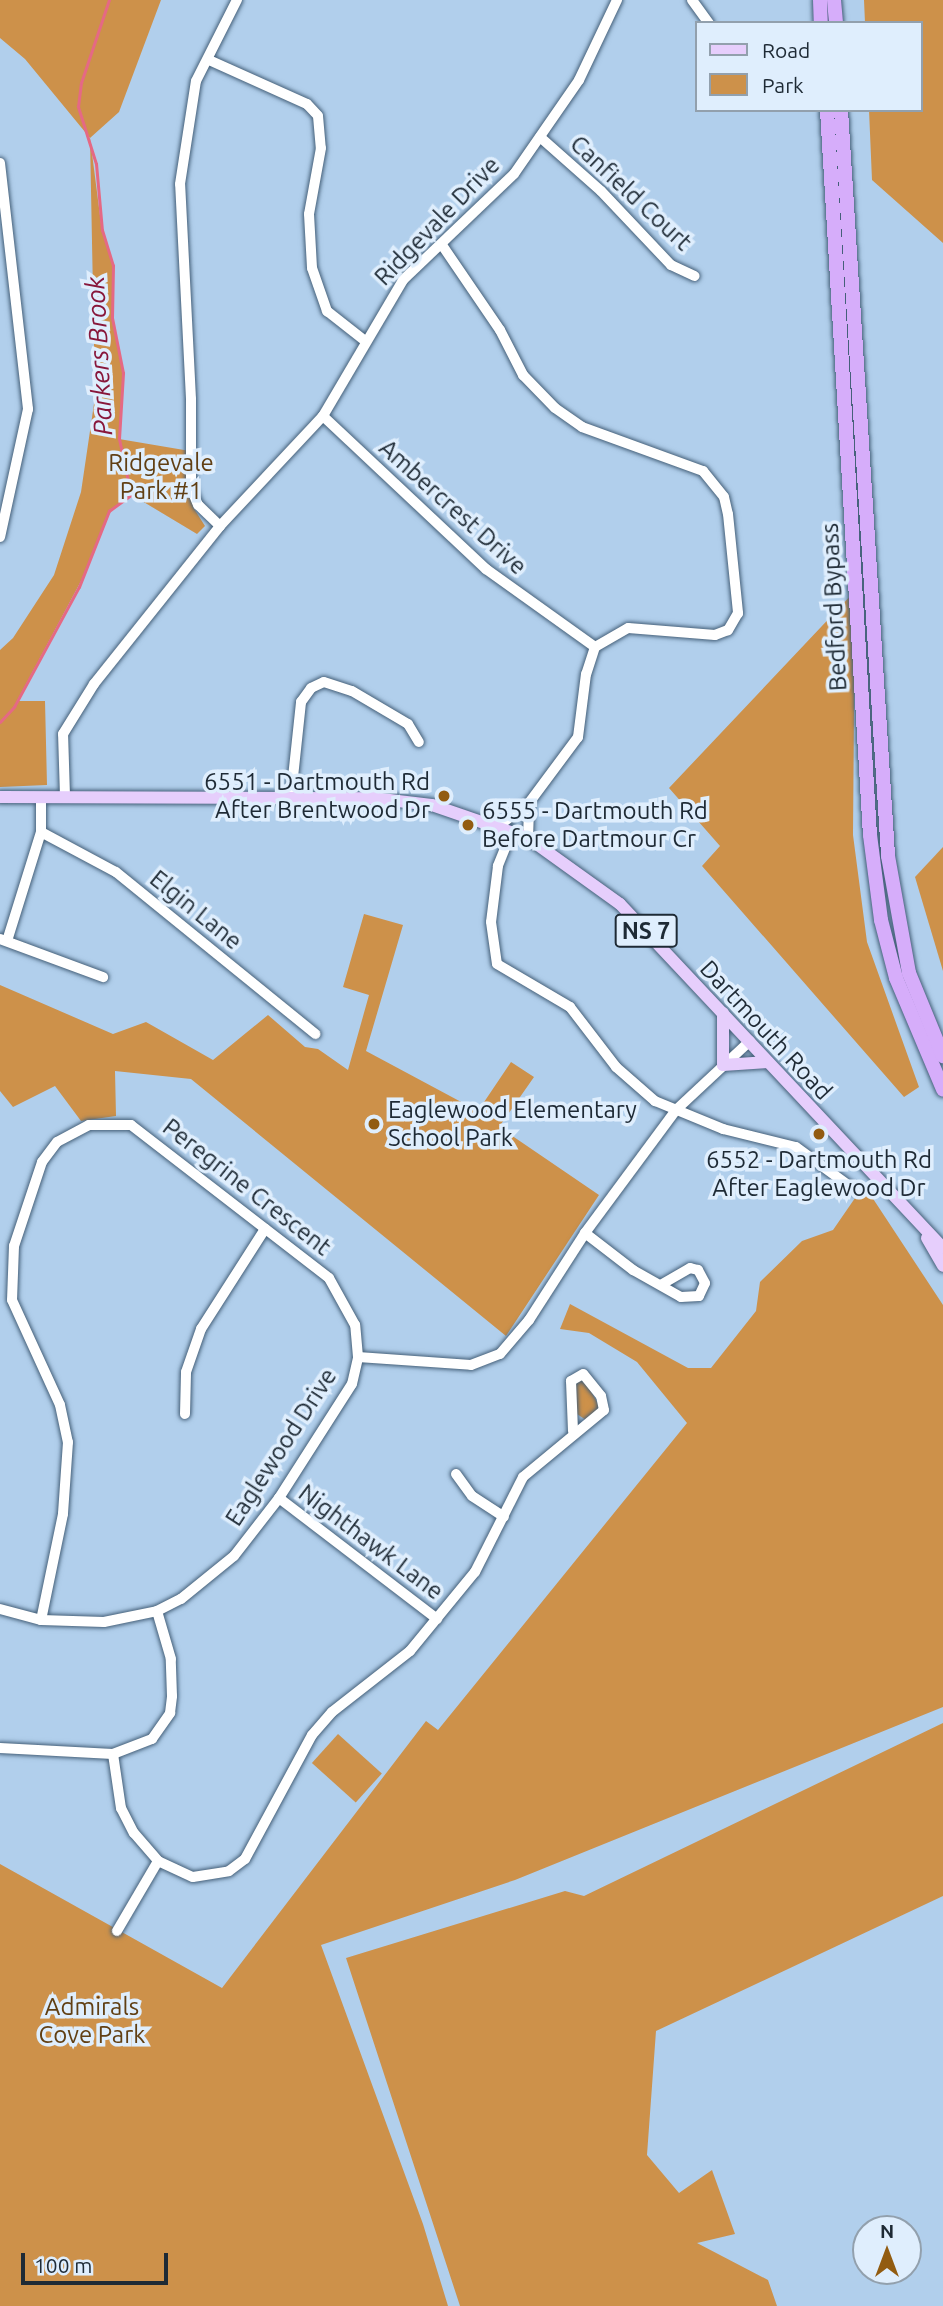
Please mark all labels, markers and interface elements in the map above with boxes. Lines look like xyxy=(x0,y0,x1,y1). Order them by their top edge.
legend xyxy=(694,21,922,112)
text: Road xyxy=(762,38,810,62)
text: Park xyxy=(762,73,804,97)
street label: Canfield Court xyxy=(564,129,698,257)
street label: Ridgevale Drive xyxy=(368,151,506,291)
water label: Parkers Brook xyxy=(79,276,119,436)
street label: Ambercrest Drive xyxy=(373,433,533,581)
park label: Ridgevale Park #1 xyxy=(108,449,214,505)
street label: Bedford Bypass xyxy=(815,522,853,692)
place label: 6551 - Dartmouth Rd After Brentwood Dr xyxy=(204,768,430,824)
marker: 6551 - Dartmouth Rd After Brentwood Dr xyxy=(436,788,452,804)
place label: 6555 - Dartmouth Rd Before Dartmour Cr xyxy=(482,797,708,853)
marker: 6555 - Dartmouth Rd Before Dartmour Cr xyxy=(460,817,476,833)
street label: Elgin Lane xyxy=(144,864,248,956)
road number: NS 7 xyxy=(614,912,678,950)
street label: Dartmouth Road xyxy=(694,954,838,1106)
place label: Eaglewood Elementary School Park xyxy=(388,1096,637,1152)
street label: Peregrine Crescent xyxy=(157,1112,337,1262)
marker: Eaglewood Elementary School Park xyxy=(366,1116,382,1132)
marker: 6552 - Dartmouth Rd After Eaglewood Dr xyxy=(811,1126,827,1142)
place label: 6552 - Dartmouth Rd After Eaglewood Dr xyxy=(706,1146,932,1202)
street label: Eaglewood Drive xyxy=(219,1363,343,1531)
street label: Nighthawk Lane xyxy=(293,1478,449,1606)
park label: Admirals Cove Park xyxy=(39,1993,145,2049)
north arrow xyxy=(852,2215,922,2285)
text: N xyxy=(880,2220,894,2242)
scale bar xyxy=(24,2240,172,2284)
text: 100 m xyxy=(34,2253,92,2277)

